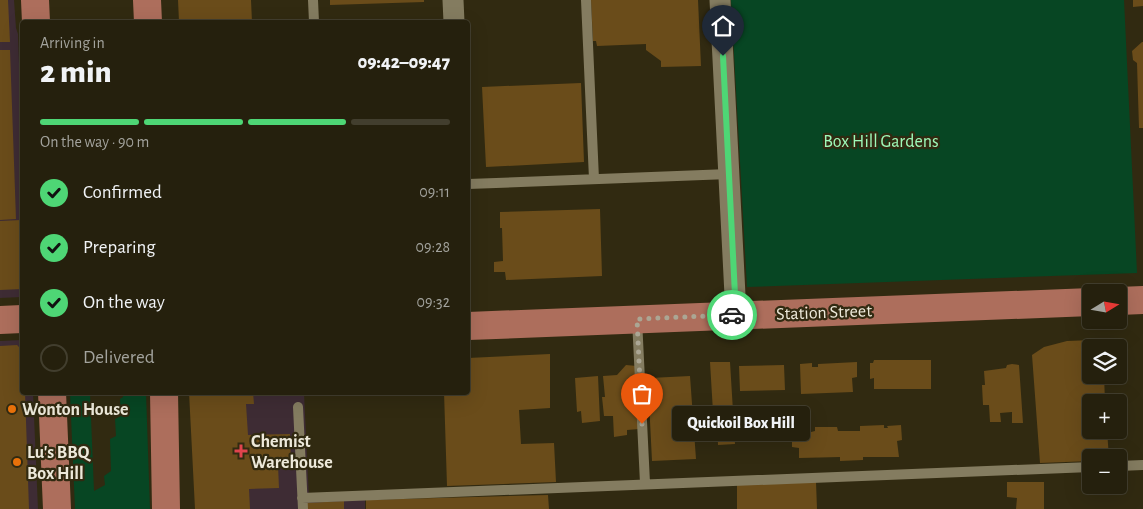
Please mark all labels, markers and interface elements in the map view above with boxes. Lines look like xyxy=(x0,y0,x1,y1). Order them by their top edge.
pin xyxy=(702,5,744,56)
icon: home xyxy=(709,12,737,40)
text: Arriving in xyxy=(40,35,105,51)
text: 09:42–09:47 xyxy=(357,53,450,72)
text: 2 min xyxy=(40,56,112,88)
park label: Box Hill Gardens xyxy=(823,133,939,151)
text: On the way · 90 m xyxy=(40,134,149,150)
icon: check xyxy=(40,179,68,207)
text: Confirmed xyxy=(83,183,162,202)
text: 09:11 xyxy=(419,184,450,200)
icon: check xyxy=(40,234,68,262)
text: Preparing xyxy=(83,238,156,257)
text: 09:28 xyxy=(416,239,450,255)
north arrow xyxy=(1082,284,1128,329)
map controls xyxy=(1082,284,1127,494)
icon: check xyxy=(40,289,68,317)
courier xyxy=(707,290,757,340)
text: On the way xyxy=(83,293,165,312)
text: 09:32 xyxy=(416,294,450,310)
icon: car xyxy=(718,301,746,329)
street label: Station Street xyxy=(776,302,873,324)
button: layers xyxy=(1082,339,1127,384)
text: Delivered xyxy=(83,348,155,367)
pin xyxy=(621,373,663,424)
icon: bag xyxy=(628,380,656,408)
button: + xyxy=(1082,394,1127,439)
place label: Wonton House xyxy=(22,401,129,419)
marker: Wonton House xyxy=(6,403,18,415)
callout: Quickoil Box Hill xyxy=(672,406,810,442)
text: Quickoil Box Hill xyxy=(687,415,795,431)
place label: Chemist Warehouse xyxy=(251,433,333,472)
place label: Lu's BBQ Box Hill xyxy=(27,444,92,483)
marker: Chemist Warehouse xyxy=(235,445,247,457)
button: − xyxy=(1082,449,1127,494)
marker: Lu's BBQ Box Hill xyxy=(11,456,23,468)

